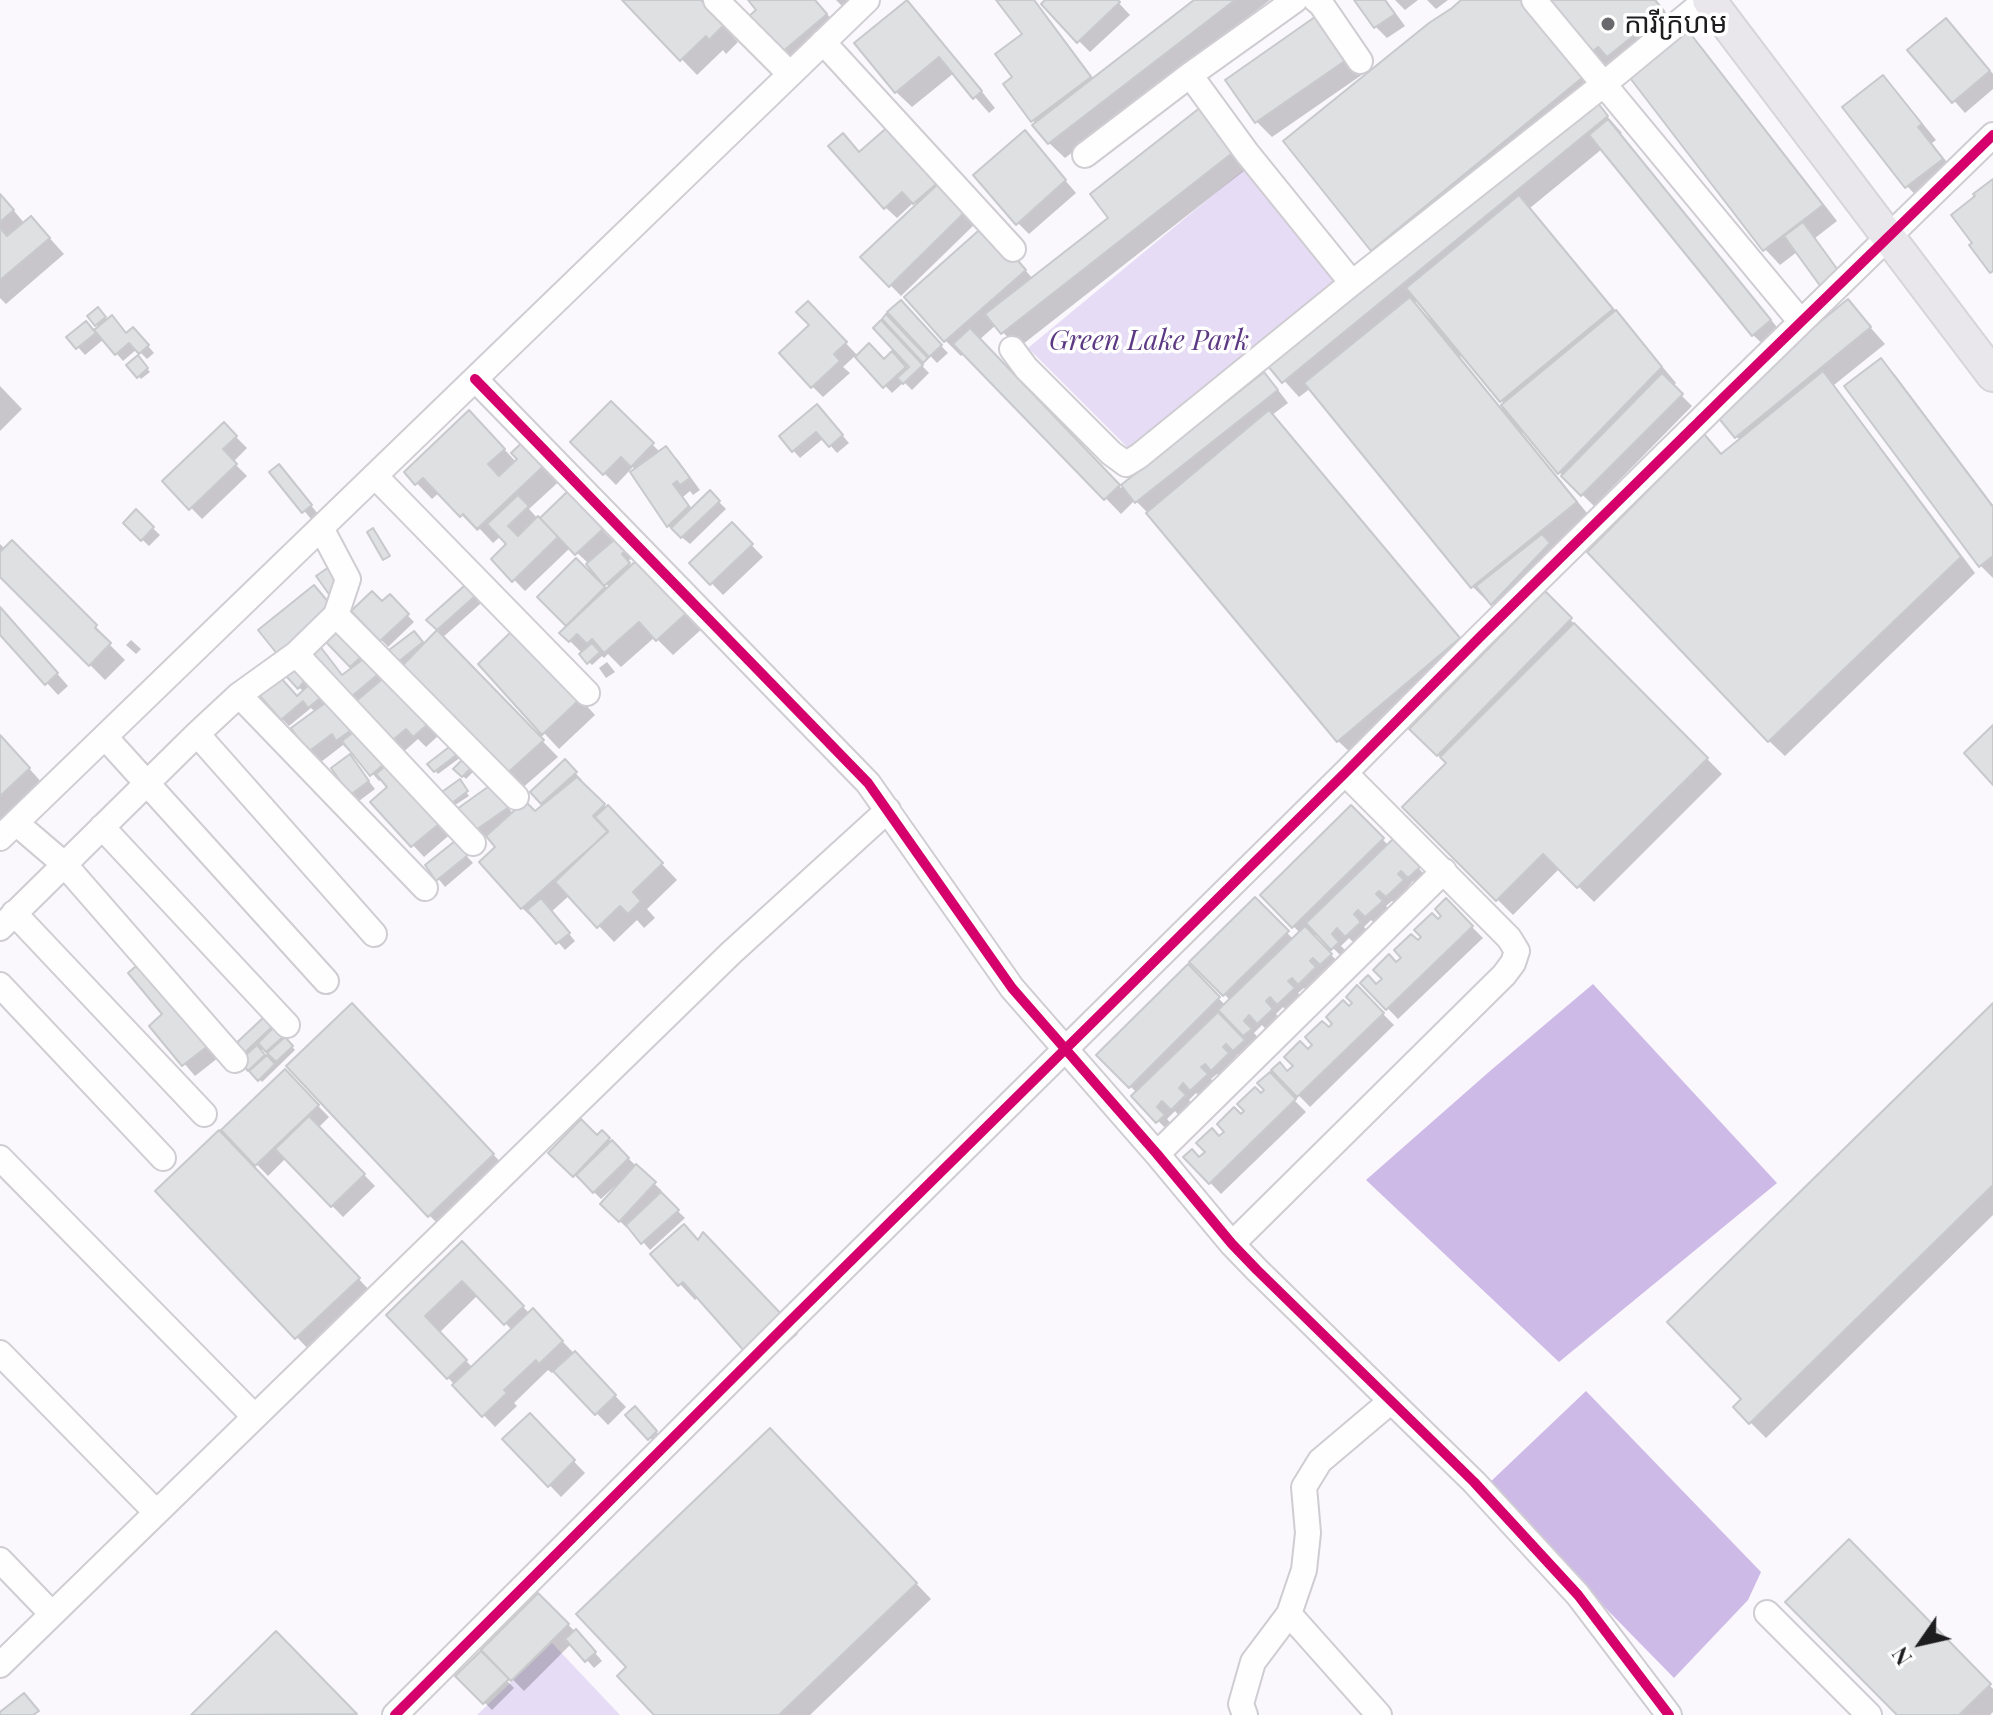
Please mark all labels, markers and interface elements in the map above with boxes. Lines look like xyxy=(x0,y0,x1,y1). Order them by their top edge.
place label: ការីក្រហម xyxy=(1624,7,1728,41)
marker: ការីក្រហម xyxy=(1599,15,1617,33)
park label: Green Lake Park xyxy=(1049,324,1249,358)
north arrow xyxy=(1881,1603,1961,1683)
text: N xyxy=(1884,1641,1918,1671)

